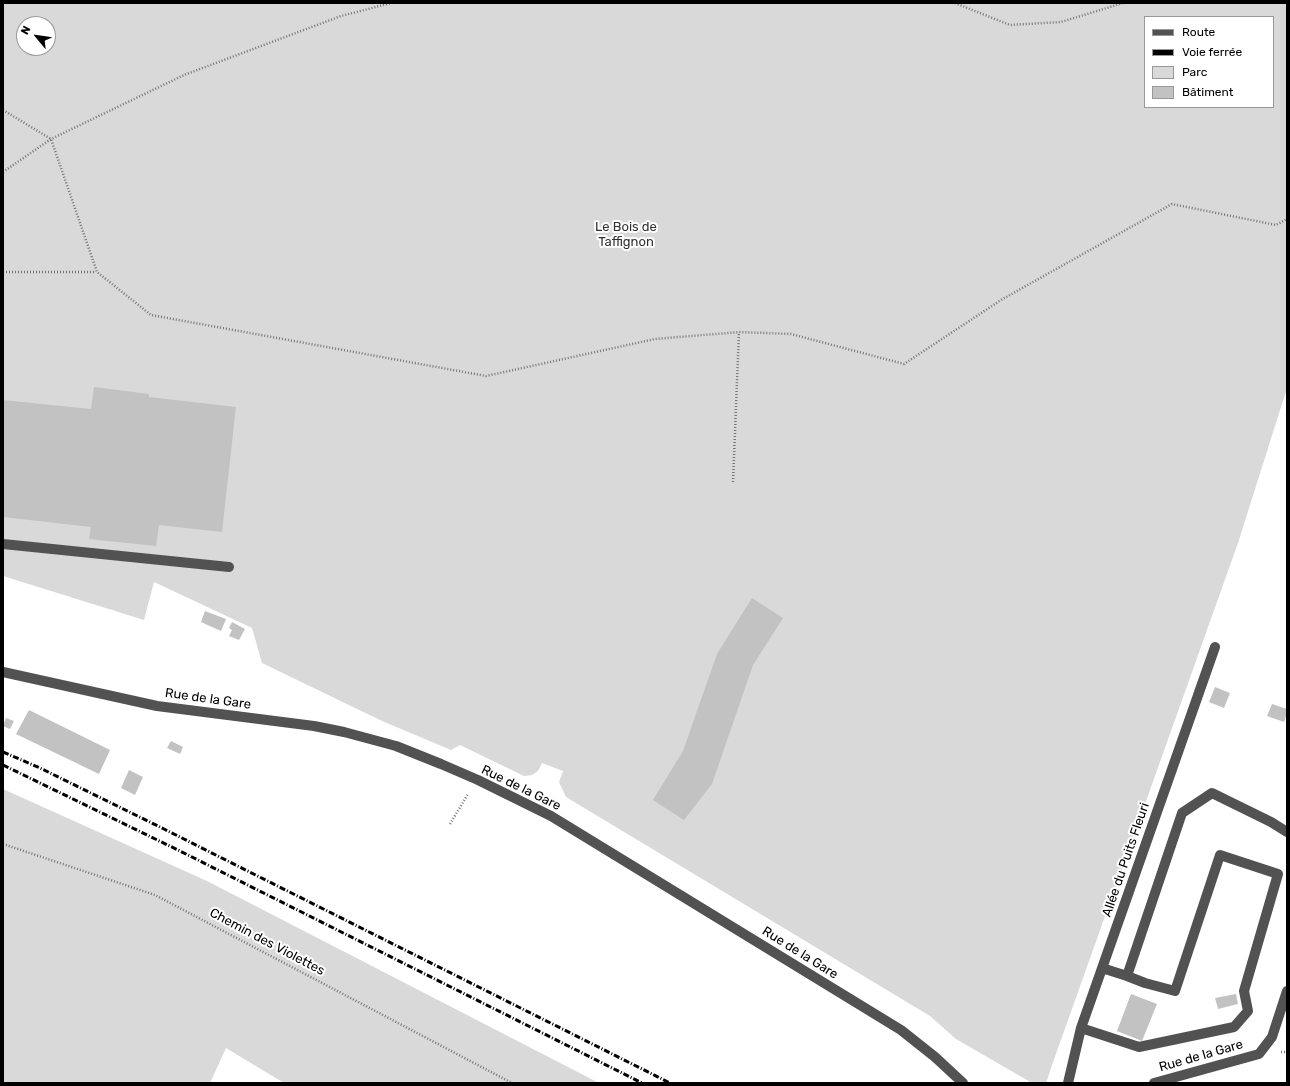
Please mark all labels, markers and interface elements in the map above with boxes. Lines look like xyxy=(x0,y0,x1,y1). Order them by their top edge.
north arrow xyxy=(16,16,56,56)
legend xyxy=(1144,16,1274,108)
text: N xyxy=(18,24,34,37)
text: Route xyxy=(1182,25,1215,39)
text: Voie ferrée xyxy=(1182,45,1242,59)
text: Parc xyxy=(1182,65,1207,79)
text: Bâtiment xyxy=(1182,85,1233,99)
park label: Le Bois de Taffignon xyxy=(595,219,657,250)
street label: Rue de la Gare xyxy=(164,685,252,713)
street label: Rue de la Gare xyxy=(479,762,563,814)
street label: Allée du Puits Fleuri xyxy=(1099,801,1153,919)
street label: Chemin des Violettes xyxy=(207,905,327,979)
street label: Rue de la Gare xyxy=(759,923,841,983)
street label: Rue de la Gare xyxy=(1157,1037,1245,1075)

